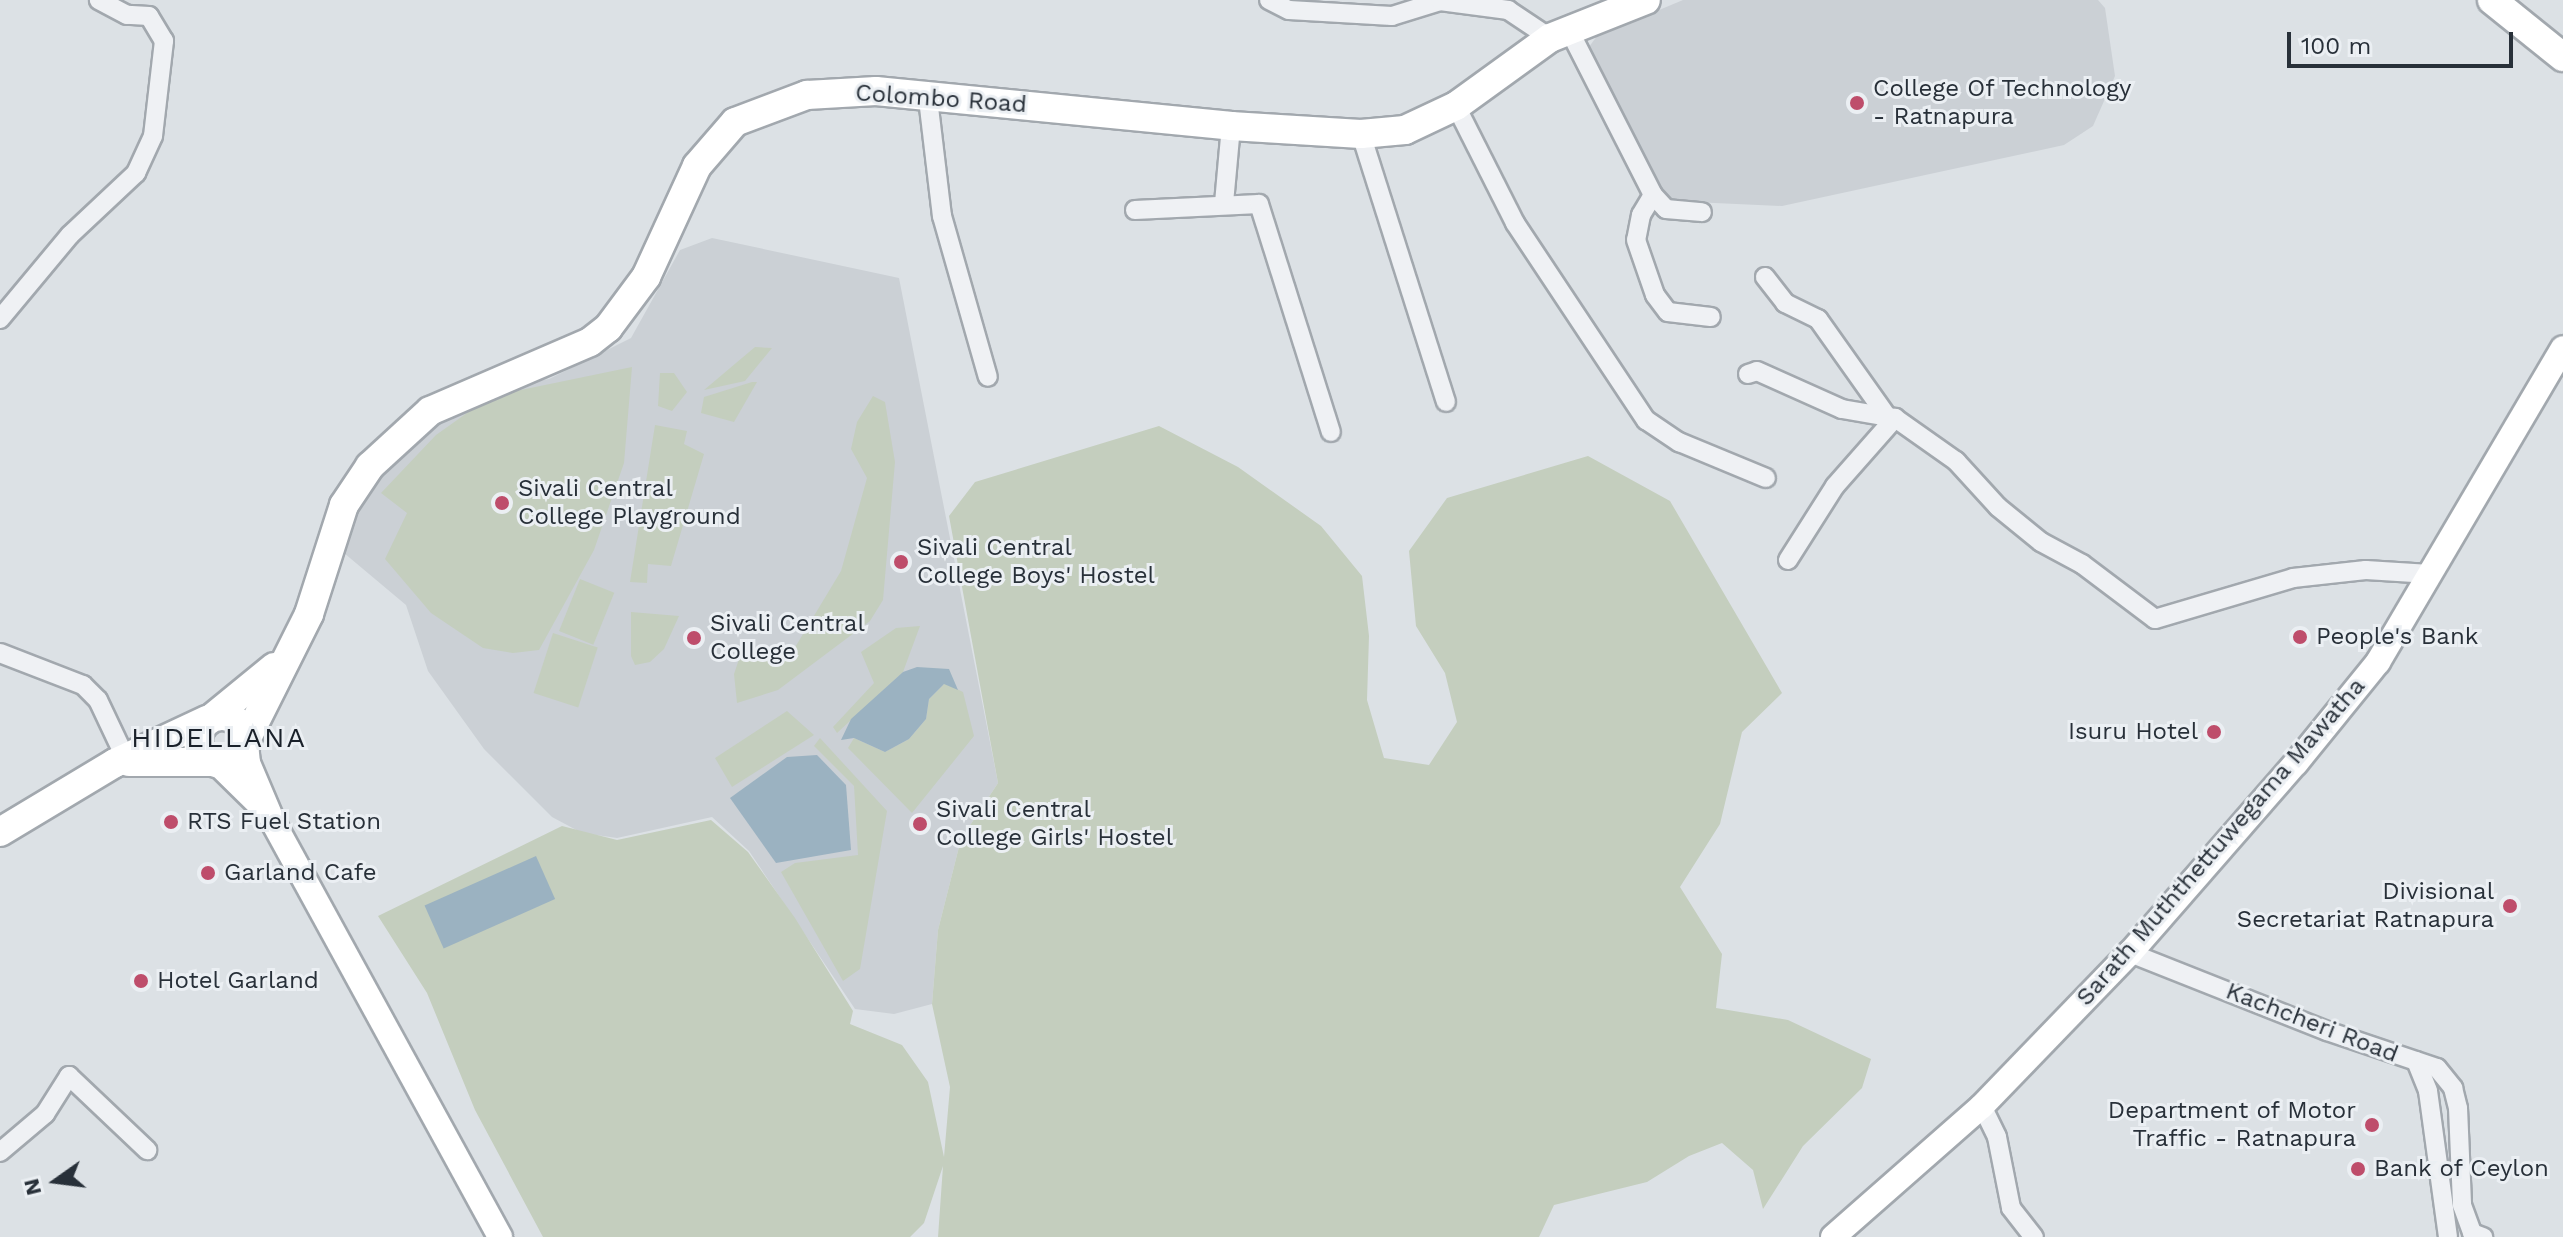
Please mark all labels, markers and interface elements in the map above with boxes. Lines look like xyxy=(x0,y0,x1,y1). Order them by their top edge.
scale bar xyxy=(2291,16,2517,66)
text: 100 m xyxy=(2301,32,2371,60)
place label: College Of Technology - Ratnapura xyxy=(1873,75,2133,131)
street label: Colombo Road xyxy=(854,79,1028,119)
marker: College Of Technology - Ratnapura xyxy=(1848,94,1866,112)
place label: Sivali Central College Playground xyxy=(518,475,741,531)
marker: Sivali Central College Playground xyxy=(493,494,511,512)
place label: Sivali Central College Boys' Hostel xyxy=(917,534,1155,590)
marker: Sivali Central College Boys' Hostel xyxy=(892,553,910,571)
place label: Sivali Central College xyxy=(710,610,865,666)
place label: People's Bank xyxy=(2316,623,2478,651)
marker: People's Bank xyxy=(2291,628,2309,646)
marker: Sivali Central College xyxy=(685,629,703,647)
street label: Sarath Muththettuwegama Mawatha xyxy=(2071,672,2371,1012)
place label: Isuru Hotel xyxy=(2068,718,2198,746)
district label: HIDELLANA xyxy=(131,721,307,755)
marker: Isuru Hotel xyxy=(2205,723,2223,741)
place label: Sivali Central College Girls' Hostel xyxy=(936,796,1173,852)
place label: RTS Fuel Station xyxy=(187,808,382,836)
marker: RTS Fuel Station xyxy=(162,813,180,831)
marker: Sivali Central College Girls' Hostel xyxy=(911,815,929,833)
place label: Garland Cafe xyxy=(224,859,377,887)
marker: Garland Cafe xyxy=(199,864,217,882)
place label: Divisional Secretariat Ratnapura xyxy=(2237,878,2494,934)
marker: Divisional Secretariat Ratnapura xyxy=(2501,897,2519,915)
place label: Hotel Garland xyxy=(157,967,320,995)
marker: Hotel Garland xyxy=(132,972,150,990)
street label: Kachcheri Road xyxy=(2222,977,2402,1069)
place label: Department of Motor Traffic - Ratnapura xyxy=(2107,1097,2356,1153)
marker: Department of Motor Traffic - Ratnapura xyxy=(2363,1116,2381,1134)
north arrow xyxy=(16,1141,96,1221)
place label: Bank of Ceylon xyxy=(2374,1155,2550,1183)
marker: Bank of Ceylon xyxy=(2349,1160,2367,1178)
text: N xyxy=(18,1176,46,1198)

